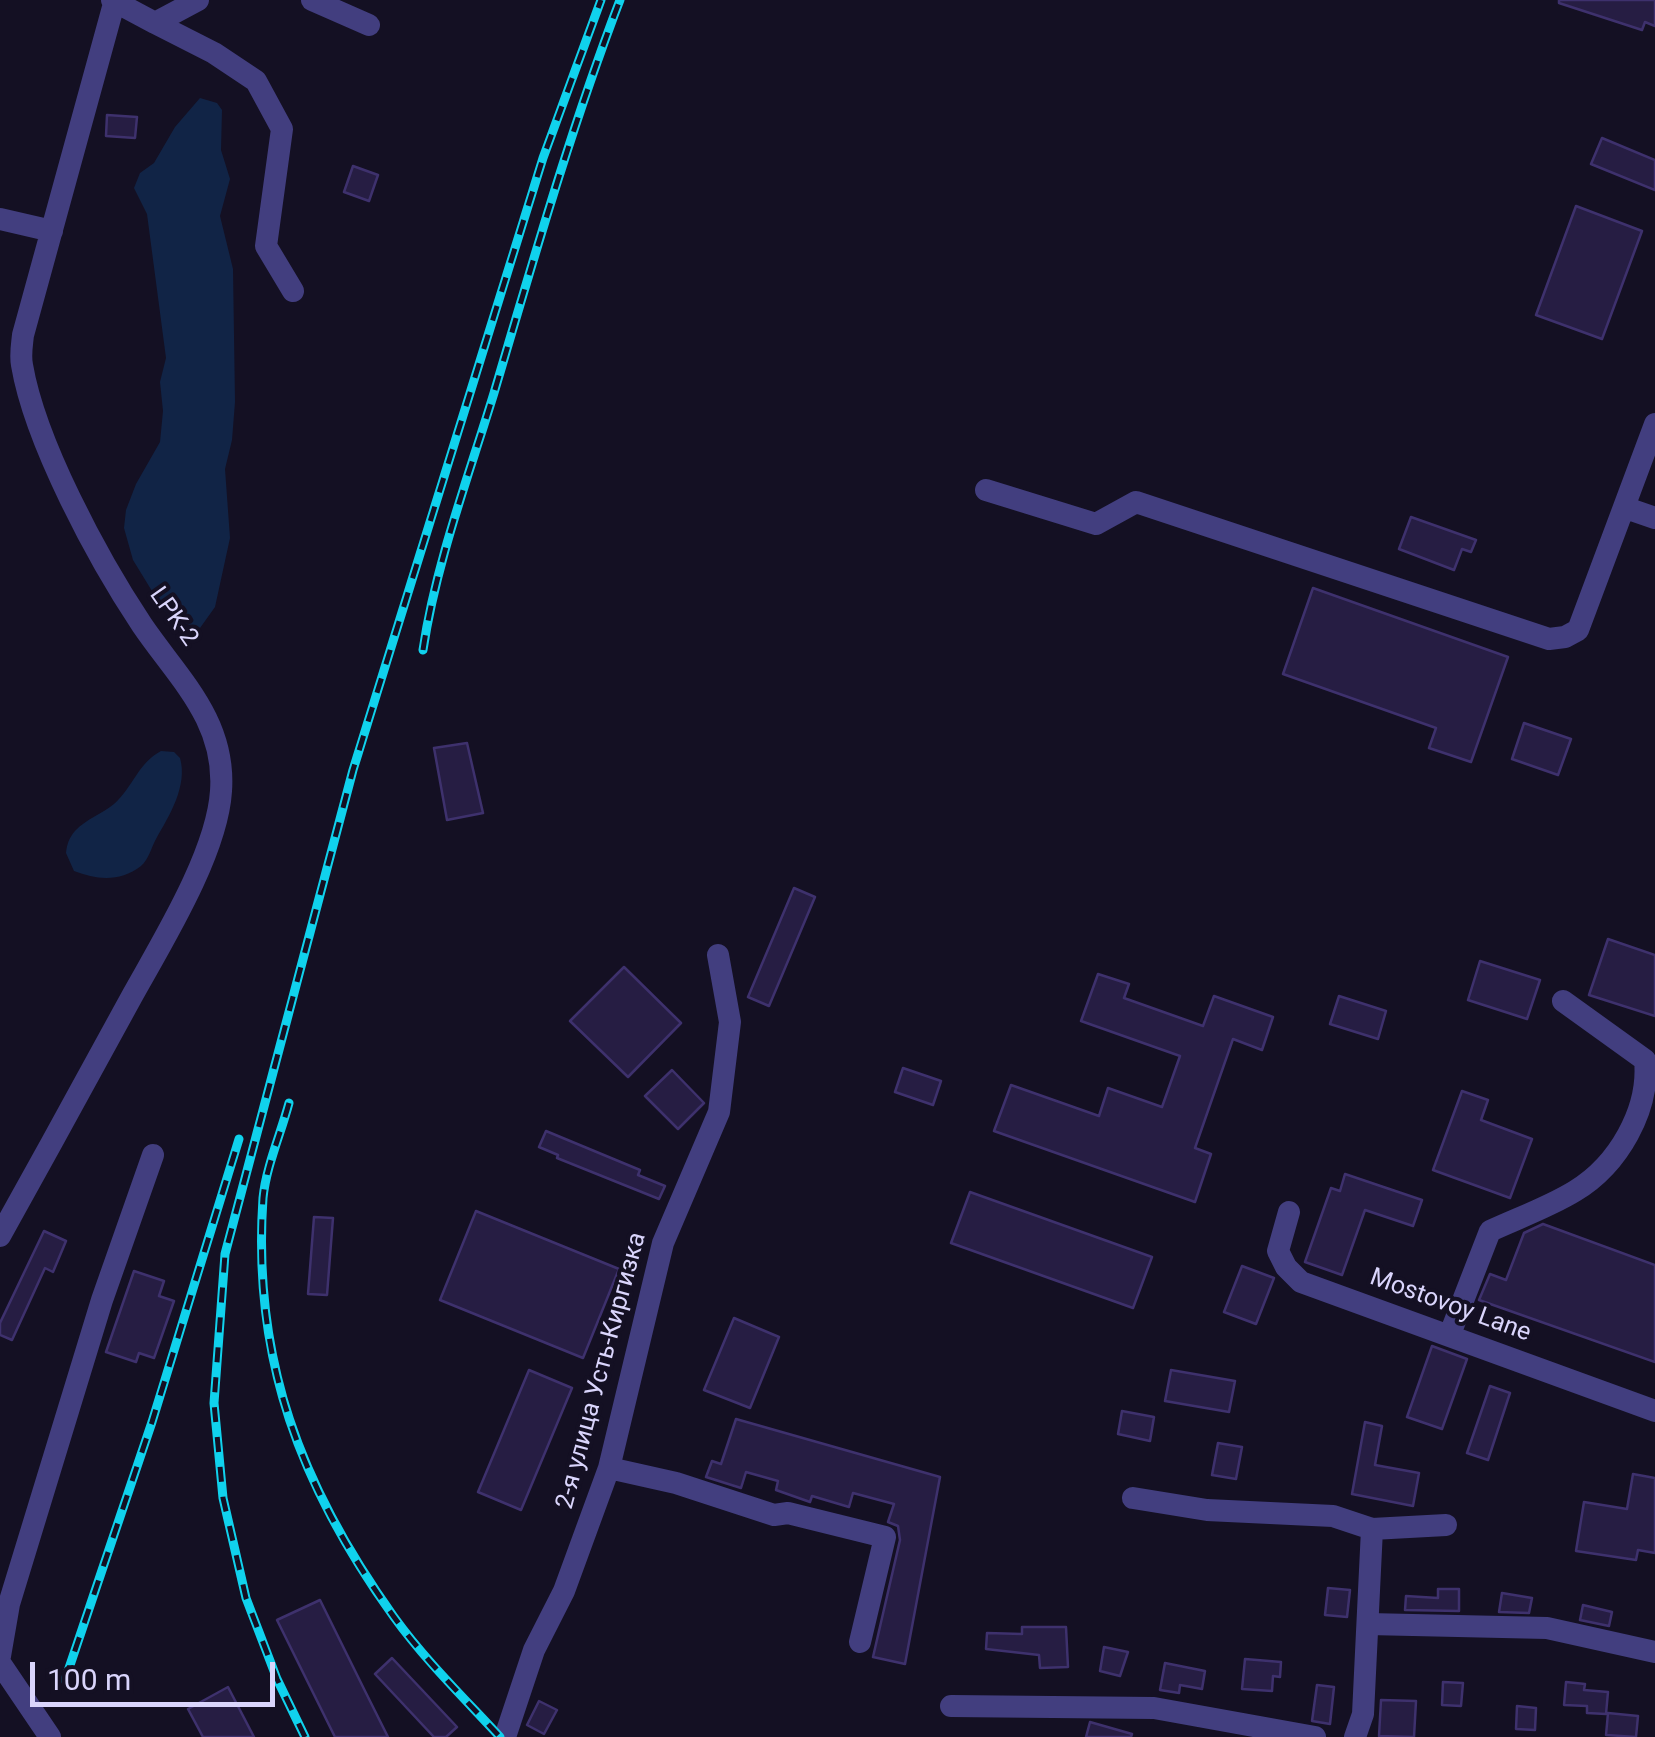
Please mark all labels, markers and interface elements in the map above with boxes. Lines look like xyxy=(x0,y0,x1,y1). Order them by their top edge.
street label: LPK-2 xyxy=(142,582,204,652)
street label: 2-я улица Усть-Киргизка xyxy=(551,1229,653,1513)
street label: Mostovoy Lane xyxy=(1365,1263,1535,1349)
scale bar xyxy=(35,1642,280,1704)
text: 100 m xyxy=(47,1662,131,1697)

